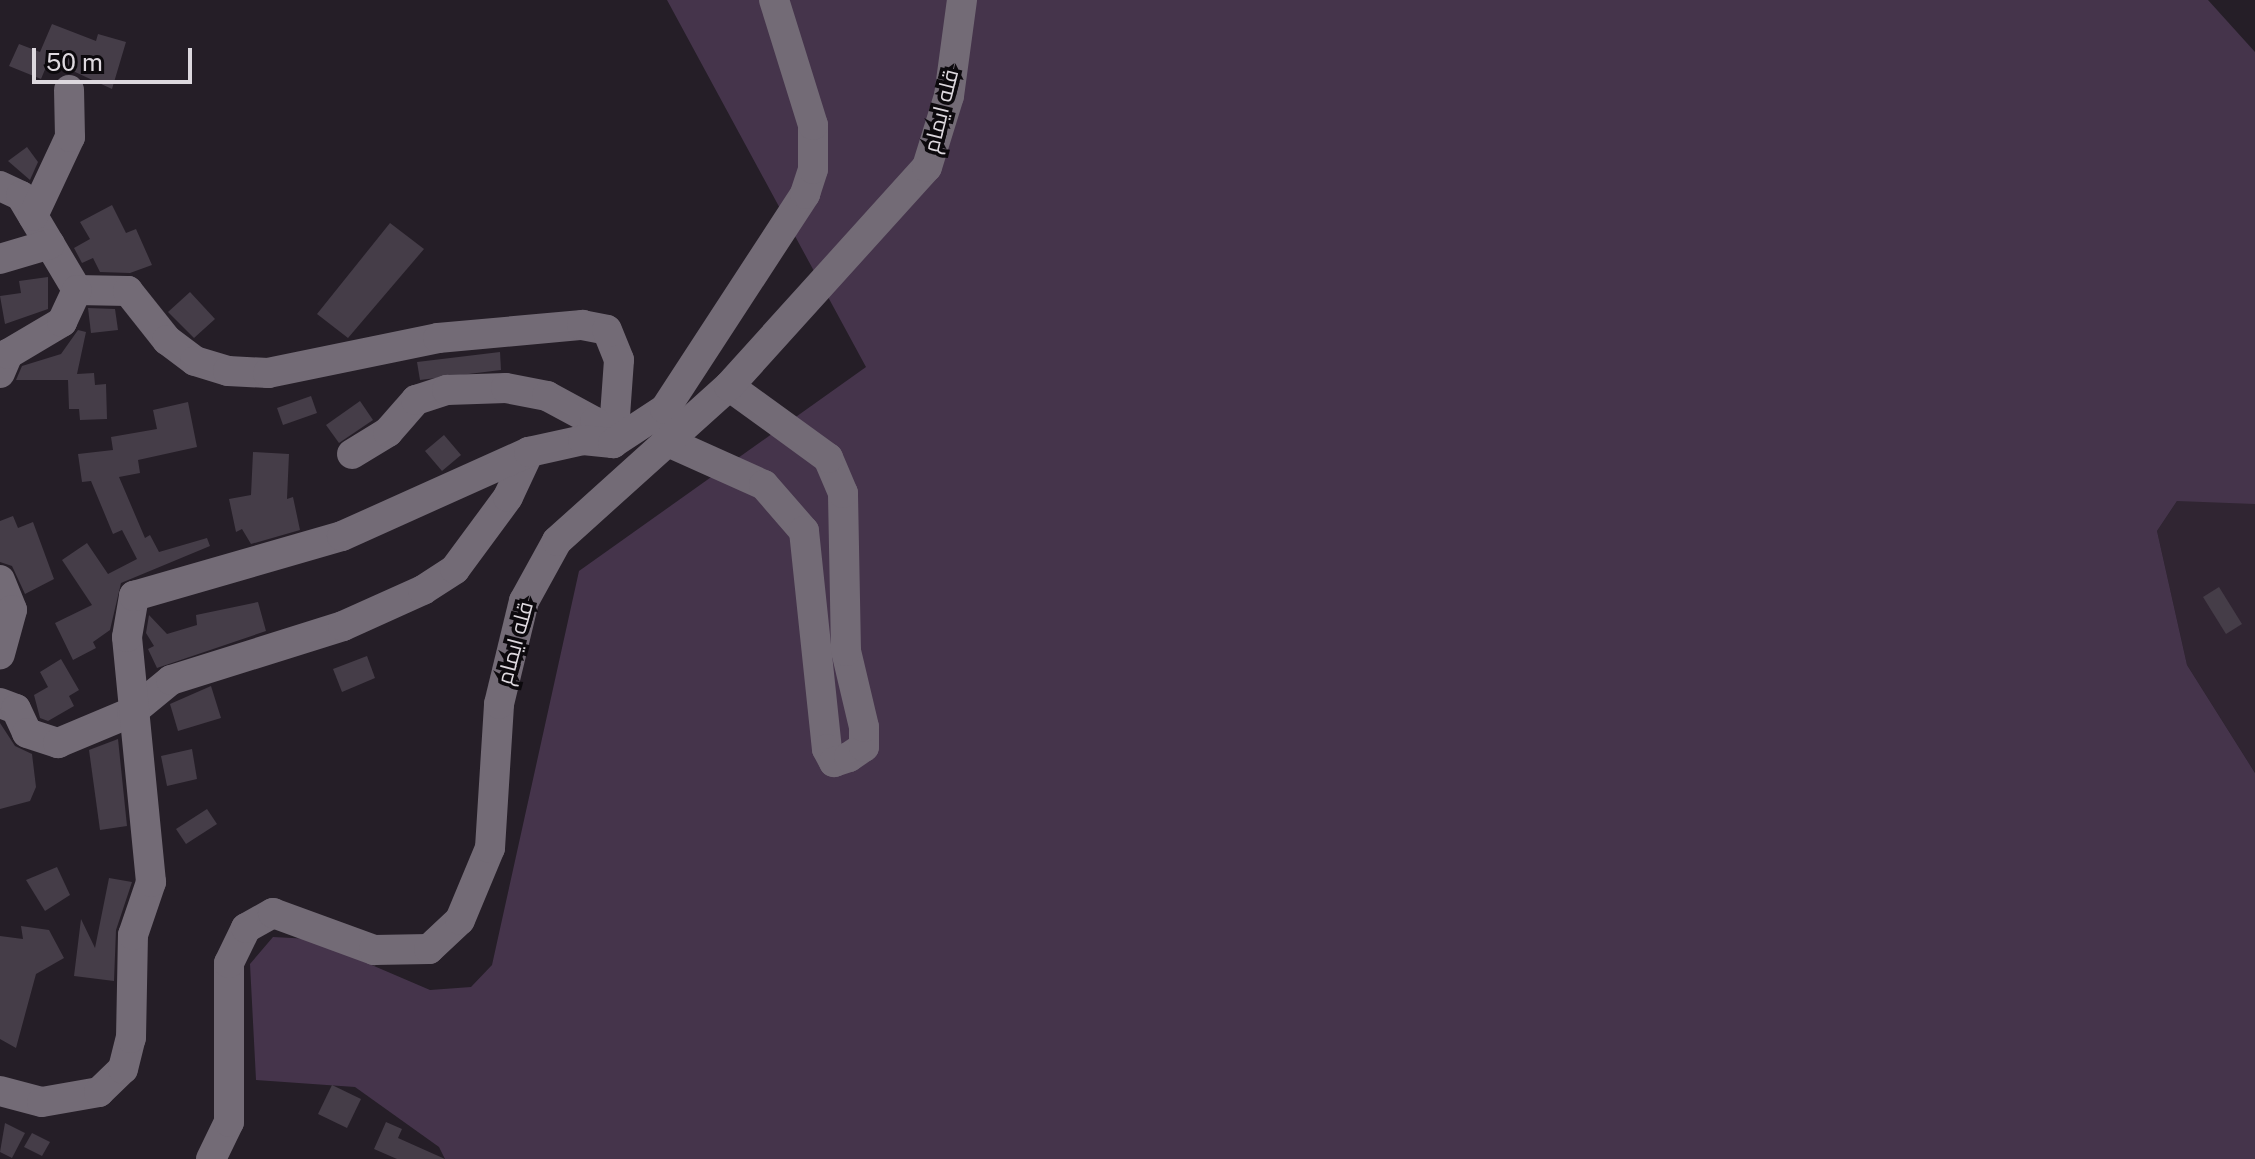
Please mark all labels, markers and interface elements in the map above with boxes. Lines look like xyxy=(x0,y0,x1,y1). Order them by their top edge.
scale bar xyxy=(36,32,196,82)
text: 50 m xyxy=(46,48,103,76)
street label: قله ایمام xyxy=(918,67,964,155)
street label: قله ایمام xyxy=(491,598,539,688)

